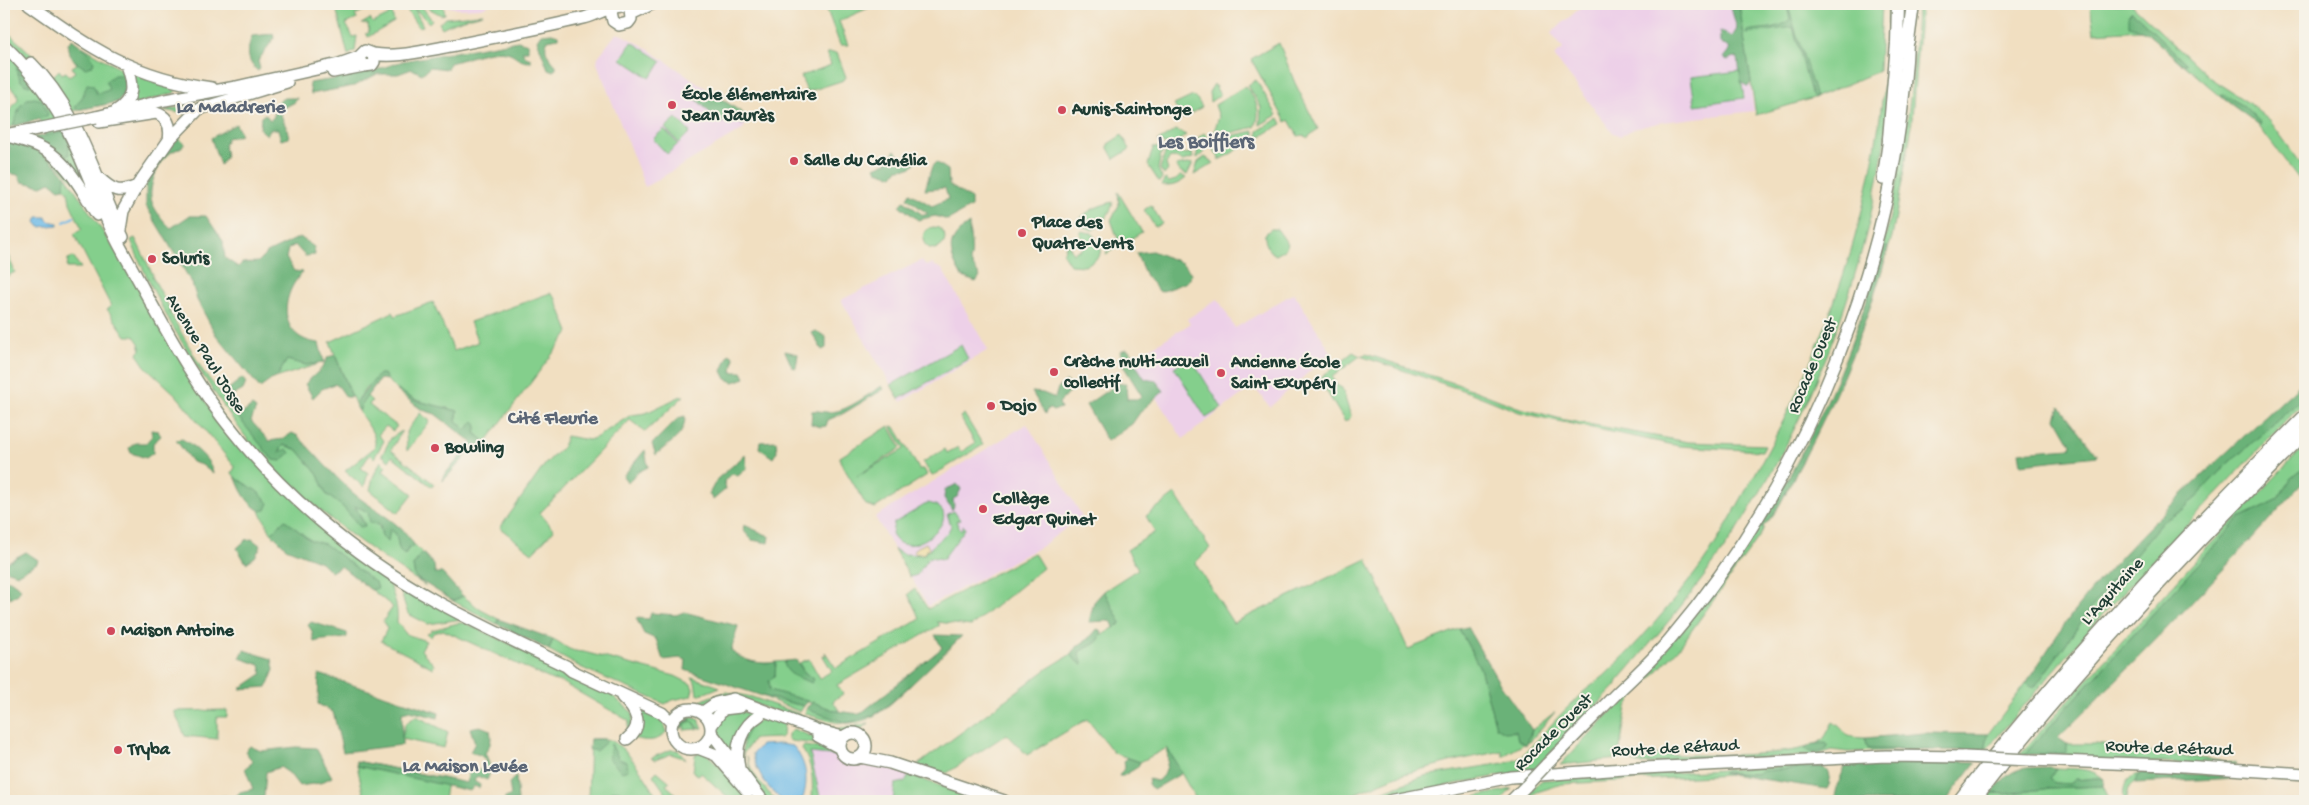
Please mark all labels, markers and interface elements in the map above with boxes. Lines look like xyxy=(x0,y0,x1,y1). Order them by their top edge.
place label: École élémentaire Jean Jaurès xyxy=(681,84,817,127)
district label: La Maladrerie xyxy=(177,97,287,120)
marker: École élémentaire Jean Jaurès xyxy=(666,99,678,111)
place label: Aunis-Saintonge xyxy=(1071,100,1192,121)
marker: Aunis-Saintonge xyxy=(1056,104,1068,116)
district label: Les Boiffiers xyxy=(1158,131,1256,155)
place label: Salle du Camélia xyxy=(804,151,928,172)
marker: Salle du Camélia xyxy=(788,155,800,167)
place label: Place des Quatre-Vents xyxy=(1031,213,1134,255)
marker: Place des Quatre-Vents xyxy=(1016,227,1028,239)
place label: Soluris xyxy=(162,249,210,270)
marker: Soluris xyxy=(146,253,158,265)
street label: Avenue Paul Josse xyxy=(160,291,250,418)
street label: Rocade Ouest xyxy=(1783,314,1843,417)
place label: Crèche multi-accueil collectif xyxy=(1063,352,1209,394)
place label: Ancienne École Saint Exupéry xyxy=(1230,352,1341,395)
marker: Crèche multi-accueil collectif xyxy=(1048,366,1060,378)
marker: Ancienne École Saint Exupéry xyxy=(1215,367,1227,379)
place label: Dojo xyxy=(999,396,1037,417)
marker: Dojo xyxy=(985,400,997,412)
district label: Cité Fleurie xyxy=(507,408,599,431)
place label: Bowling xyxy=(444,438,504,459)
marker: Bowling xyxy=(429,442,441,454)
place label: Collège Edgar Quinet xyxy=(992,489,1097,531)
marker: Collège Edgar Quinet xyxy=(977,503,989,515)
street label: L'Aquitaine xyxy=(2077,553,2149,630)
place label: Maison Antoine xyxy=(121,621,234,642)
marker: Maison Antoine xyxy=(105,625,117,637)
street label: Rocade Ouest xyxy=(1511,689,1598,776)
street label: Route de Rétaud xyxy=(1611,735,1741,763)
street label: Route de Rétaud xyxy=(2105,736,2234,762)
place label: Tryba xyxy=(126,740,171,761)
marker: Tryba xyxy=(112,744,124,756)
district label: La Maison Levée xyxy=(403,756,529,779)

